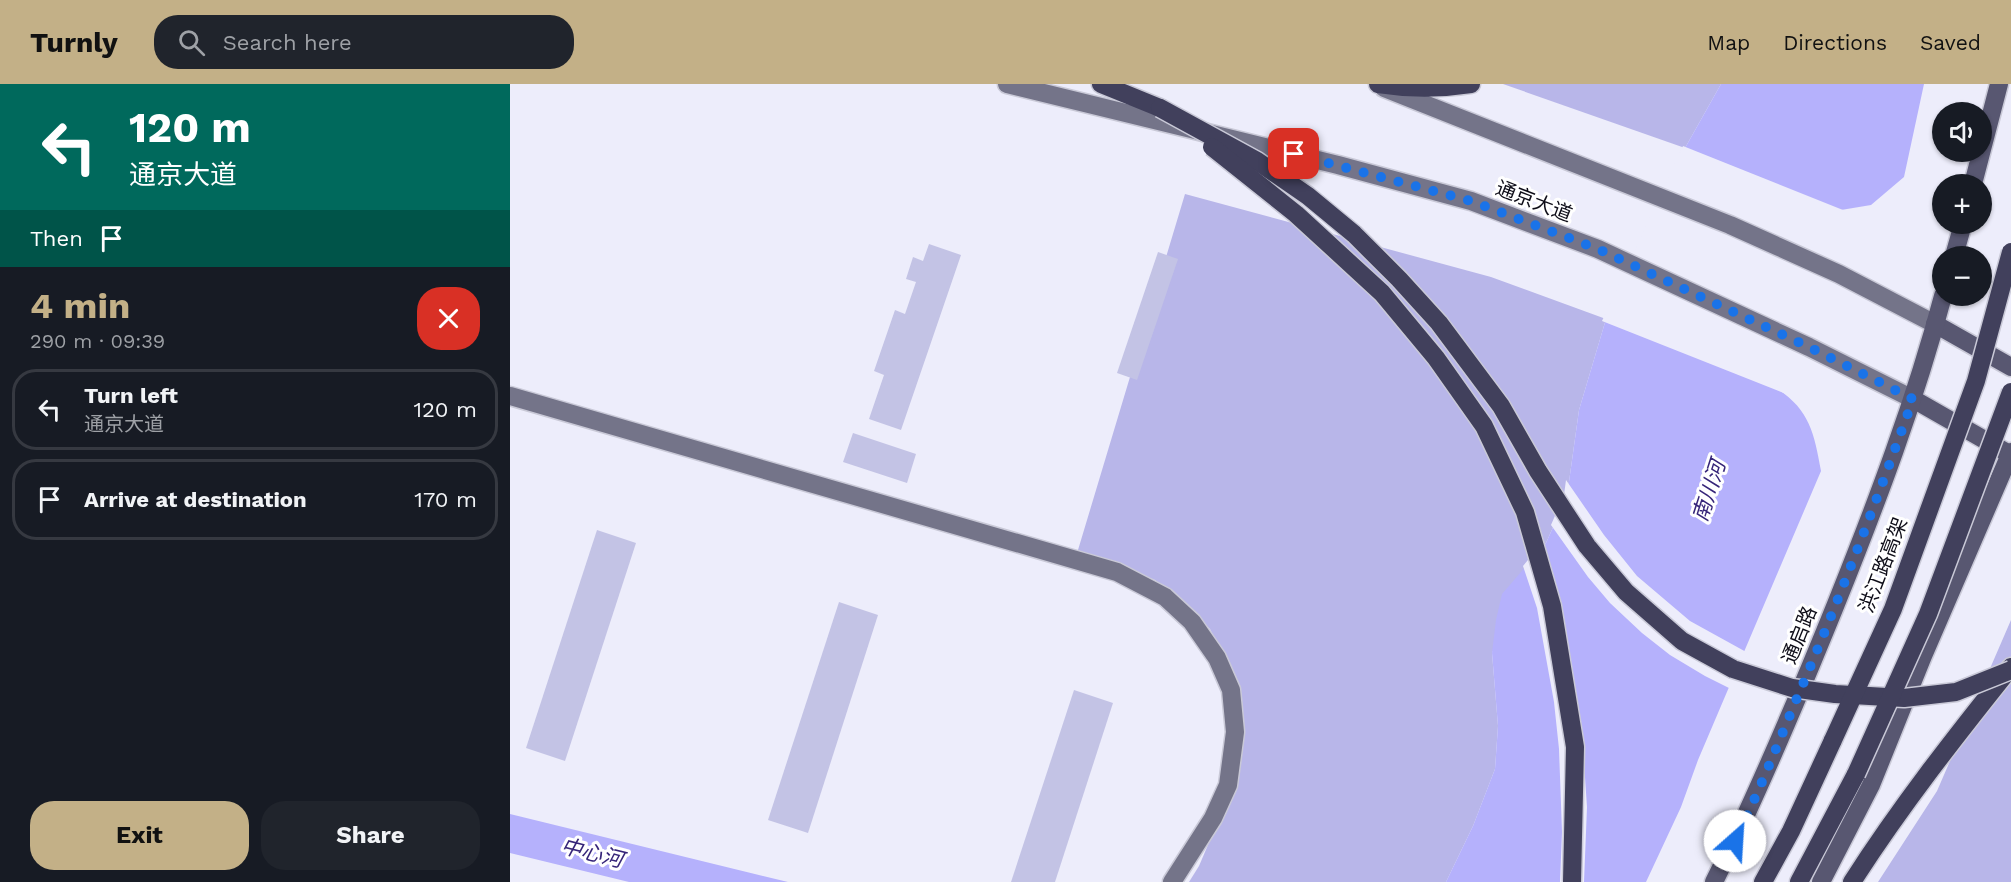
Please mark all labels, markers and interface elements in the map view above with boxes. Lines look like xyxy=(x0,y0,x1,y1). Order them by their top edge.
search box xyxy=(154,15,574,69)
text: Turnly xyxy=(30,26,118,59)
icon: search xyxy=(175,26,208,59)
text: Search here xyxy=(223,30,352,55)
text: Map xyxy=(1707,30,1750,55)
text: Directions xyxy=(1783,30,1887,55)
text: Saved xyxy=(1920,30,1981,55)
map controls xyxy=(1932,102,1992,306)
button: sound xyxy=(1932,102,1992,162)
text: 120 m xyxy=(129,103,251,152)
icon: left xyxy=(30,108,108,186)
pin xyxy=(1268,128,1319,179)
icon: arrive xyxy=(1277,137,1310,170)
text: 通京大道 xyxy=(129,159,237,191)
button: + xyxy=(1932,174,1992,234)
street label: 通京大道 xyxy=(1492,175,1576,227)
icon: arrive xyxy=(95,222,128,255)
text: Then xyxy=(30,226,83,251)
button: − xyxy=(1932,246,1992,306)
text: 4 min xyxy=(30,285,130,327)
button: close xyxy=(417,287,480,350)
text: 290 m · 09:39 xyxy=(30,329,165,353)
text: Turn left xyxy=(84,383,178,408)
icon: left xyxy=(33,393,66,426)
text: 120 m xyxy=(413,397,477,422)
text: 通京大道 xyxy=(84,412,164,436)
water label: 南川河 xyxy=(1687,453,1731,525)
icon: arrive xyxy=(33,483,66,516)
text: Arrive at destination xyxy=(84,487,307,512)
text: 170 m xyxy=(414,487,477,512)
street label: 洪江路高架 xyxy=(1854,514,1912,616)
street label: 通启路 xyxy=(1777,603,1821,667)
button: Exit xyxy=(30,801,249,870)
button: Share xyxy=(261,801,480,870)
position arrow xyxy=(1703,809,1767,873)
water label: 中心河 xyxy=(559,833,630,873)

